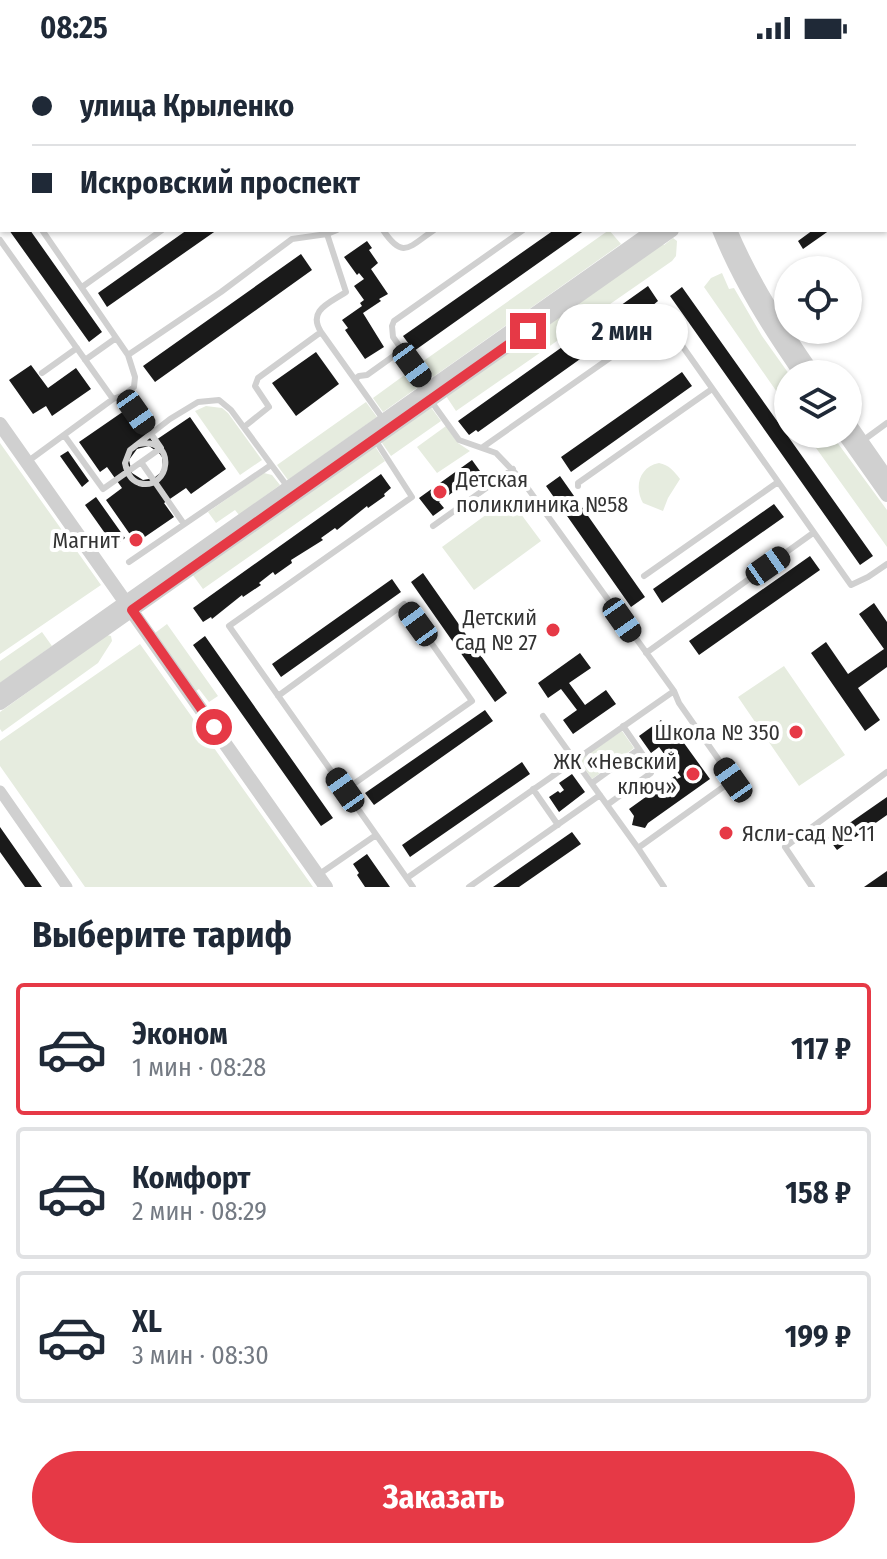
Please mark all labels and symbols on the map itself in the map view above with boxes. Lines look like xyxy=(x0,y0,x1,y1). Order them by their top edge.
callout: 2 мин xyxy=(556,303,688,359)
route end xyxy=(510,313,546,349)
car xyxy=(388,339,436,391)
car xyxy=(112,385,160,439)
place label: Детская поликлиника №58 xyxy=(455,466,628,518)
marker: Детская поликлиника №58 xyxy=(431,483,449,501)
place label: Магнит xyxy=(53,527,120,554)
marker: Магнит xyxy=(127,531,145,549)
car xyxy=(741,542,795,590)
car xyxy=(598,593,646,647)
car xyxy=(394,598,442,650)
place label: Детский сад № 27 xyxy=(455,604,537,656)
marker: Детский сад № 27 xyxy=(544,621,562,639)
route start xyxy=(196,709,232,745)
place label: Школа № 350 xyxy=(654,719,780,746)
marker: Школа № 350 xyxy=(787,723,805,741)
place label: ЖК «Невский ключ» xyxy=(553,748,677,800)
car xyxy=(709,753,757,807)
car xyxy=(321,763,369,817)
marker: ЖК «Невский ключ» xyxy=(684,765,702,783)
place label: Ясли-сад № 11 xyxy=(742,820,875,847)
marker: Ясли-сад № 11 xyxy=(717,824,735,842)

